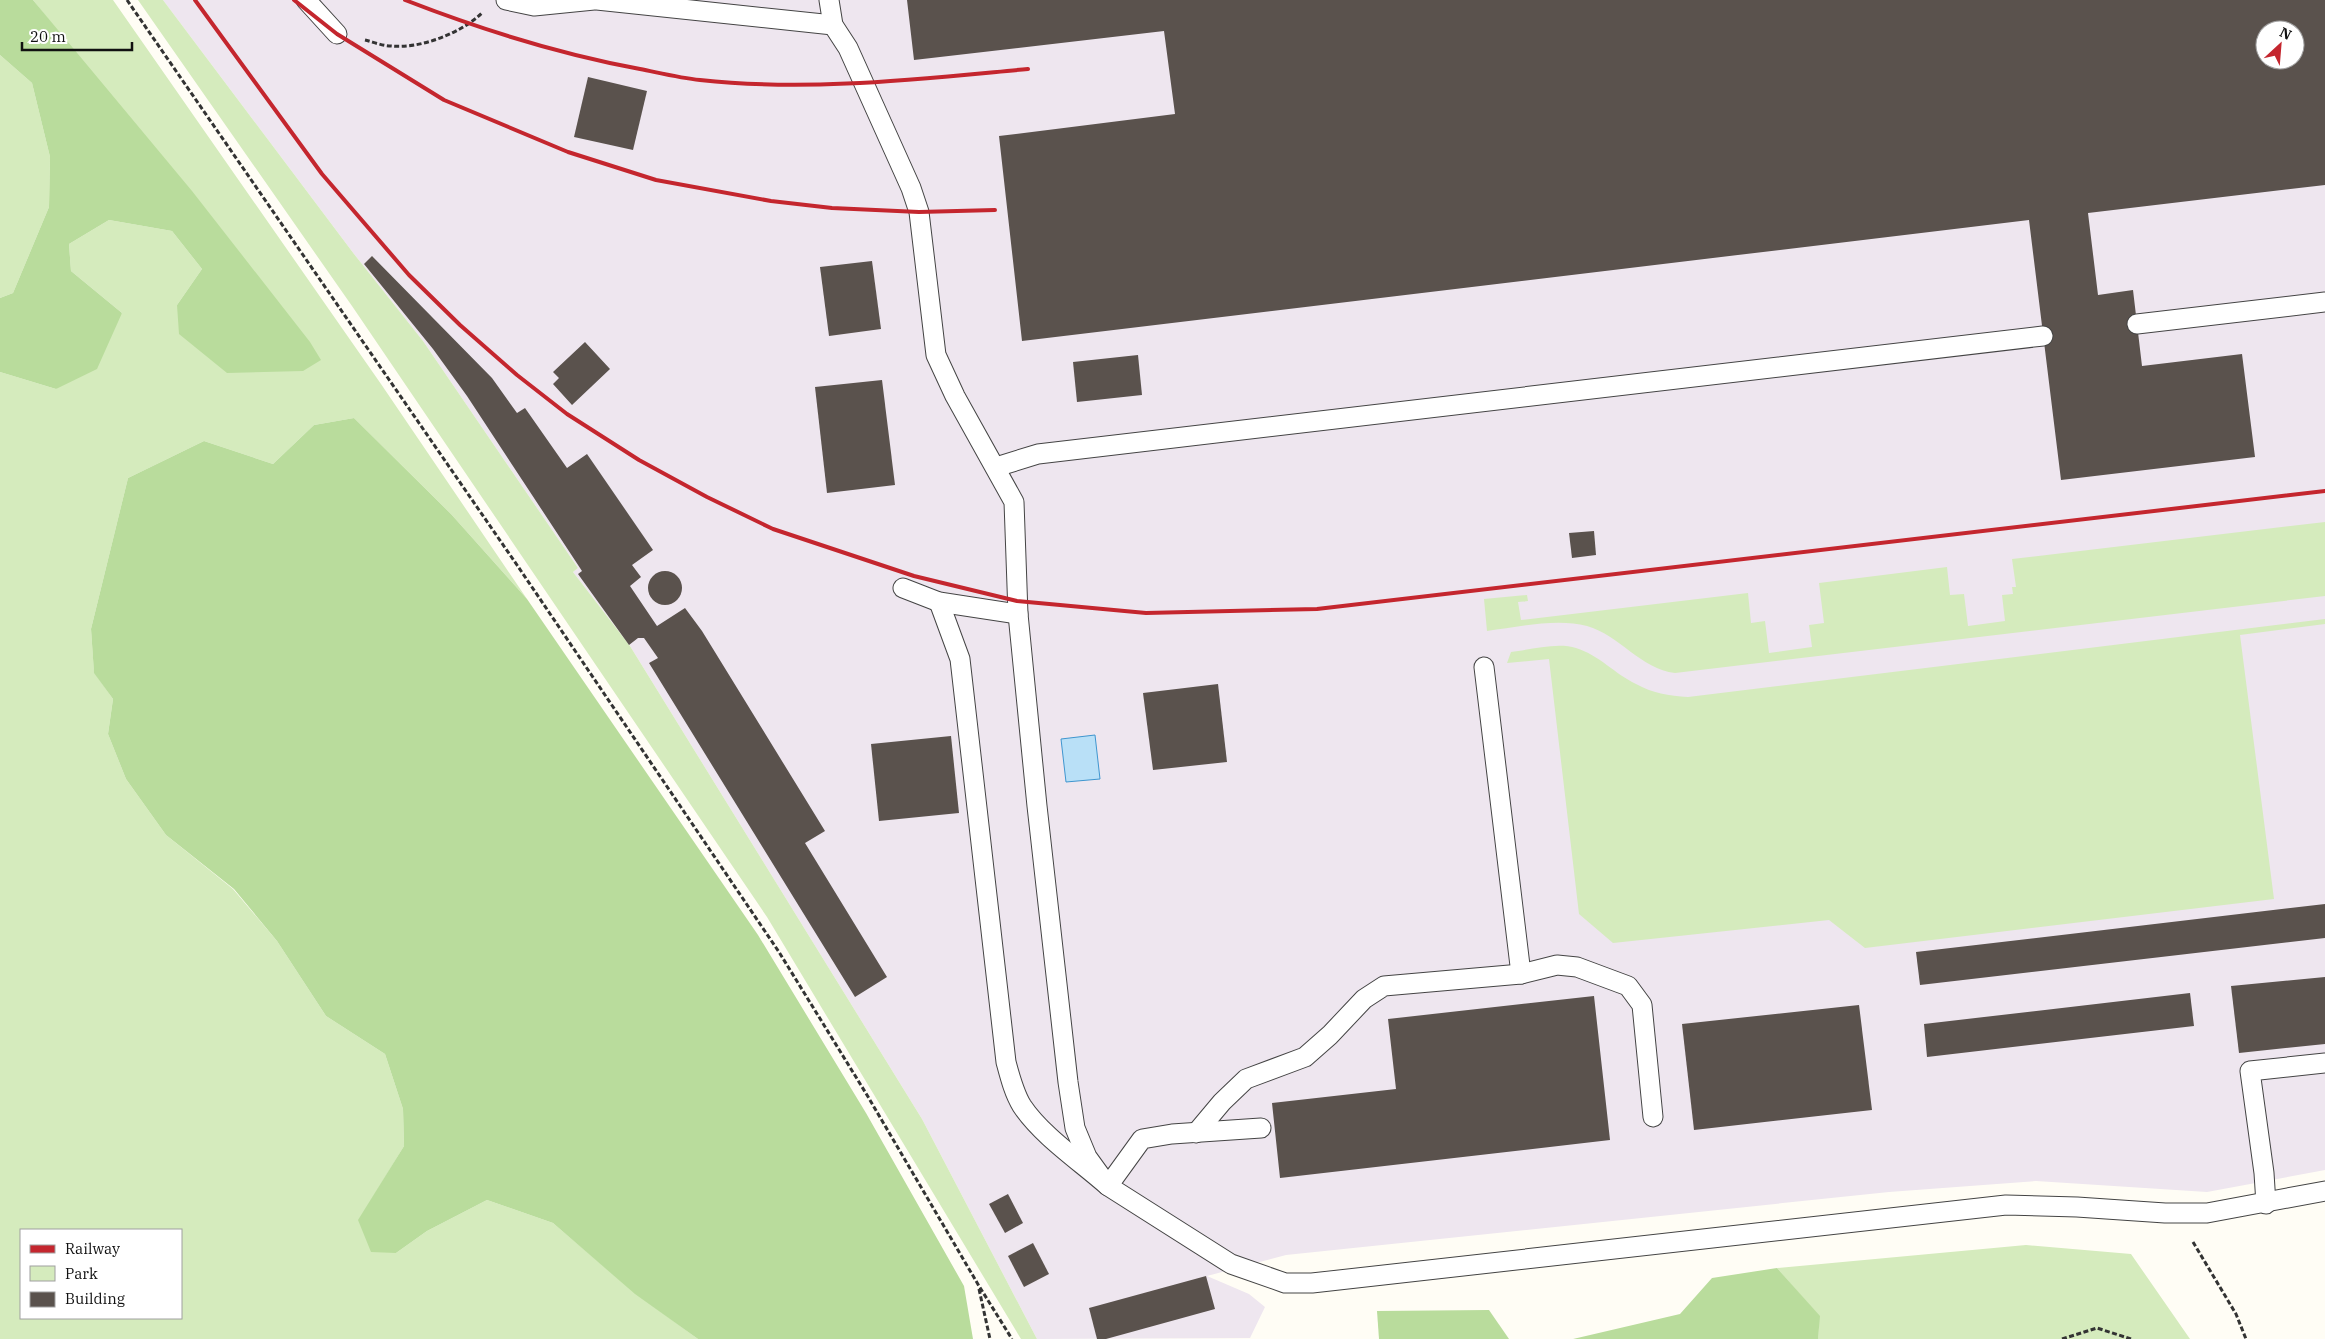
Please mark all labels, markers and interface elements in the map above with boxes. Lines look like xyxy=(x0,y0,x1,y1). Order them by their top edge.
scale bar xyxy=(22,20,132,52)
north arrow xyxy=(2255,20,2305,70)
text: N xyxy=(2277,23,2295,44)
text: 20 m xyxy=(30,27,66,46)
legend xyxy=(20,1229,182,1319)
text: Railway xyxy=(65,1239,120,1258)
text: Park xyxy=(65,1264,98,1283)
text: Building xyxy=(65,1289,125,1308)

